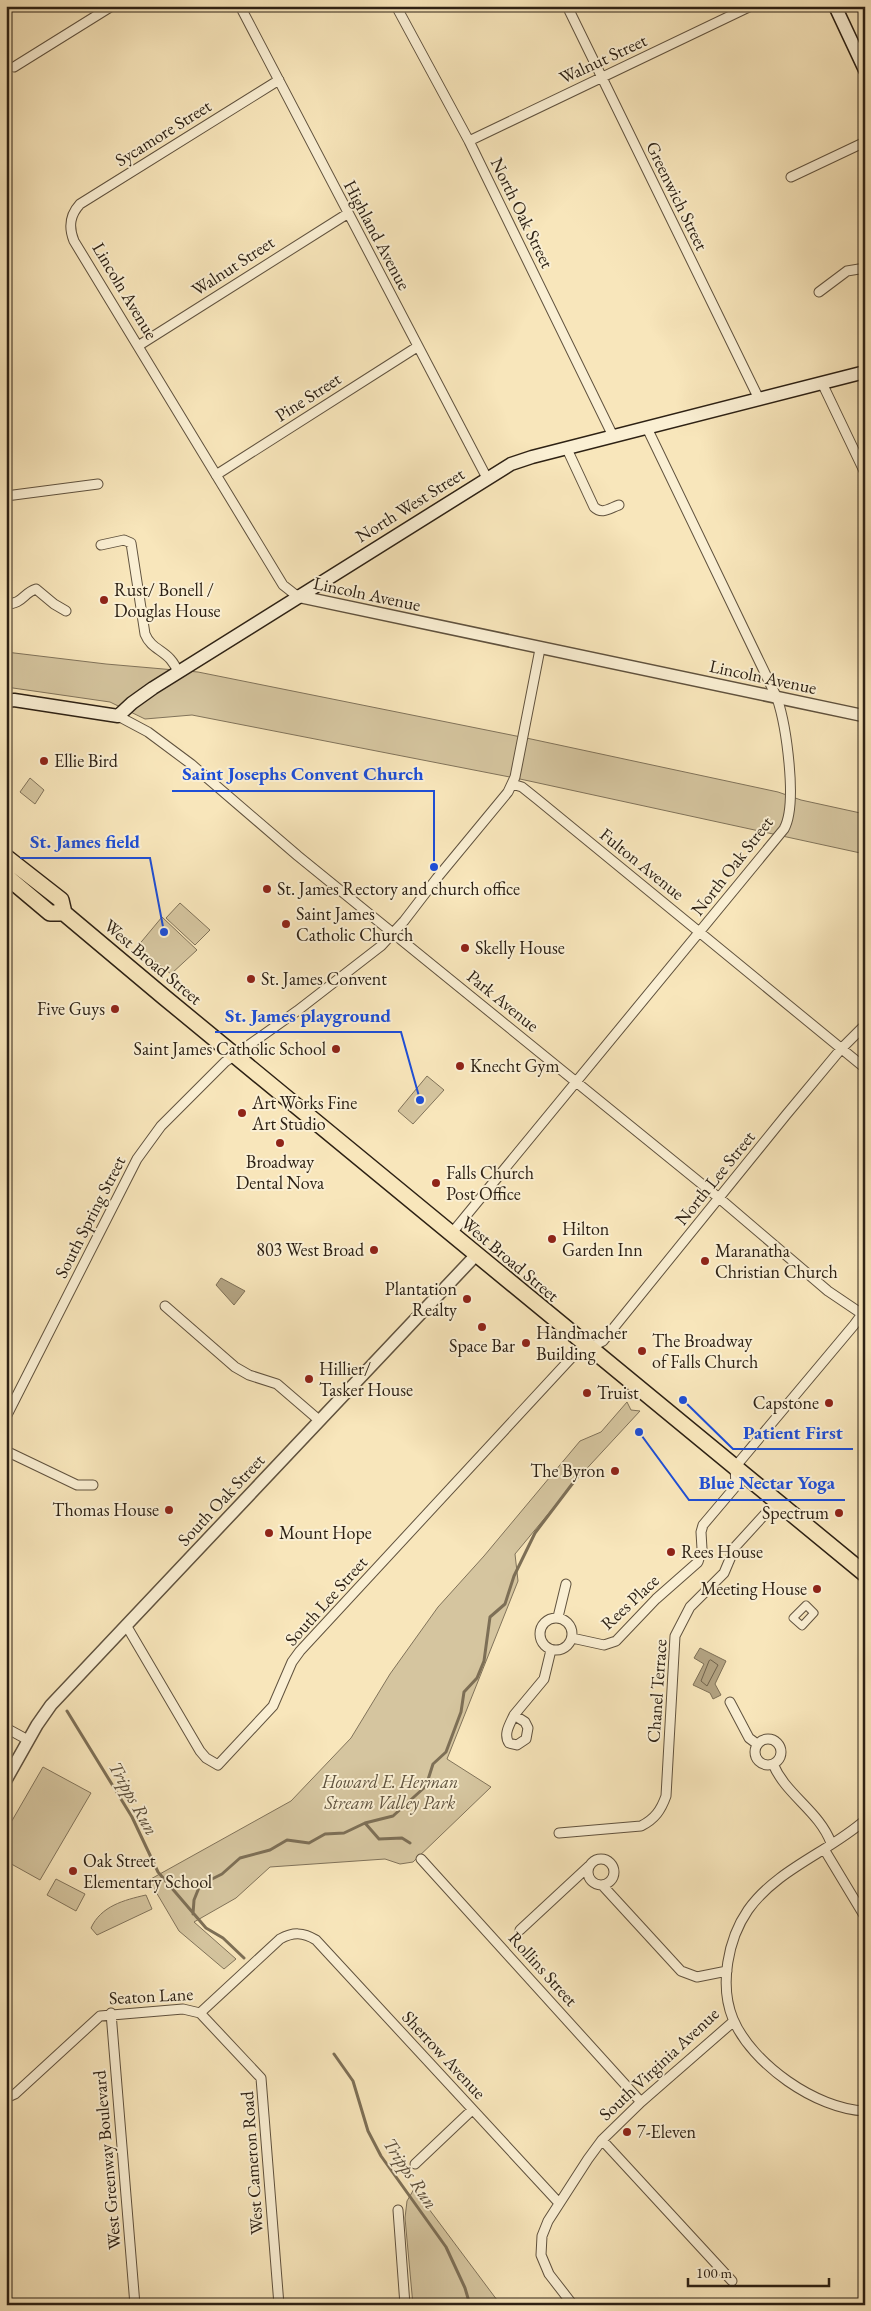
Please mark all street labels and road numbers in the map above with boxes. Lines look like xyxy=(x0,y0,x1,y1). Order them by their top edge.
street label: Walnut Street xyxy=(555,28,651,89)
street label: Sycamore Street xyxy=(110,94,215,171)
street label: Greenwich Street xyxy=(641,137,714,254)
street label: North Oak Street xyxy=(486,154,559,272)
street label: Highland Avenue xyxy=(339,176,416,294)
street label: Walnut Street xyxy=(187,230,279,301)
street label: Lincoln Avenue xyxy=(87,238,163,343)
street label: Pine Street xyxy=(270,367,345,426)
street label: North West Street xyxy=(351,462,469,547)
street label: Lincoln Avenue xyxy=(311,571,423,616)
street label: Lincoln Avenue xyxy=(707,654,819,699)
street label: North Oak Street xyxy=(686,811,778,920)
street label: Fulton Avenue xyxy=(595,822,689,905)
street label: West Broad Street xyxy=(99,914,207,1010)
street label: Park Avenue xyxy=(463,965,544,1037)
street label: North Lee Street xyxy=(669,1125,760,1230)
street label: South Spring Street xyxy=(49,1152,130,1282)
street label: West Broad Street xyxy=(456,1211,564,1307)
street label: South Oak Street xyxy=(172,1448,269,1551)
street label: South Lee Street xyxy=(279,1551,372,1650)
street label: Rees Place xyxy=(596,1569,664,1634)
street label: Chanel Terrace xyxy=(641,1638,672,1744)
street label: Rollins Street xyxy=(504,1926,583,2011)
street label: Seaton Lane xyxy=(108,1982,194,2009)
street label: South Virginia Avenue xyxy=(594,2002,724,2125)
street label: Sherrow Avenue xyxy=(397,2006,491,2104)
street label: West Greenway Boulevard xyxy=(87,2069,126,2251)
street label: West Cameron Road xyxy=(235,2090,268,2235)

